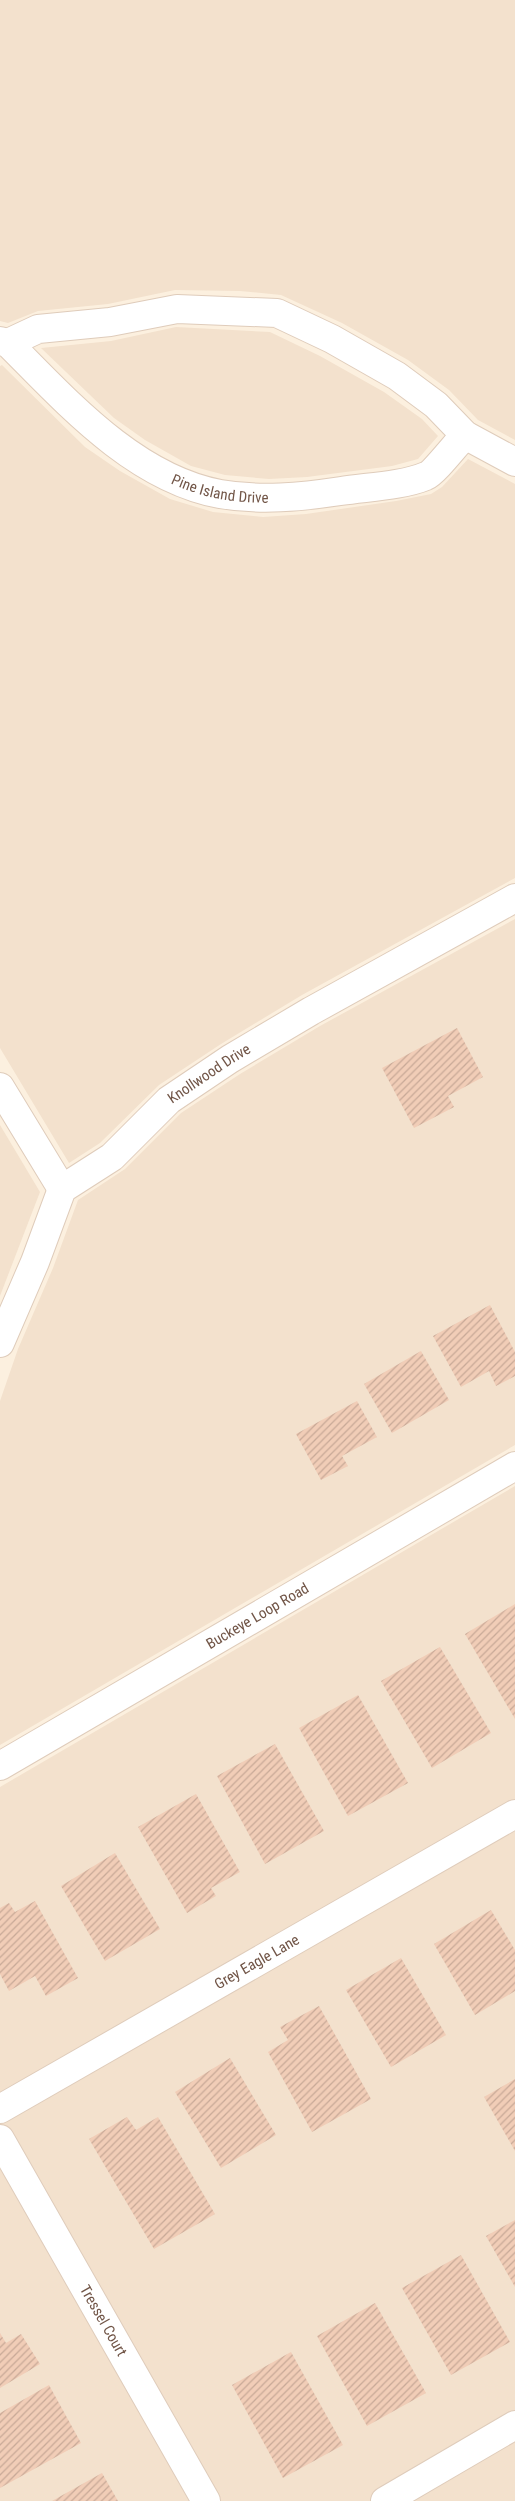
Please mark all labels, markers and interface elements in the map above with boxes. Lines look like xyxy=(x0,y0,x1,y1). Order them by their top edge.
street label: Pine Island Drive xyxy=(169,470,269,507)
street label: Knollwood Drive xyxy=(164,1040,254,1107)
street label: Buckeye Loop Road xyxy=(203,1579,312,1653)
street label: Grey Eagle Lane xyxy=(211,1931,302,1993)
street label: Tressel Court xyxy=(76,2282,131,2359)

